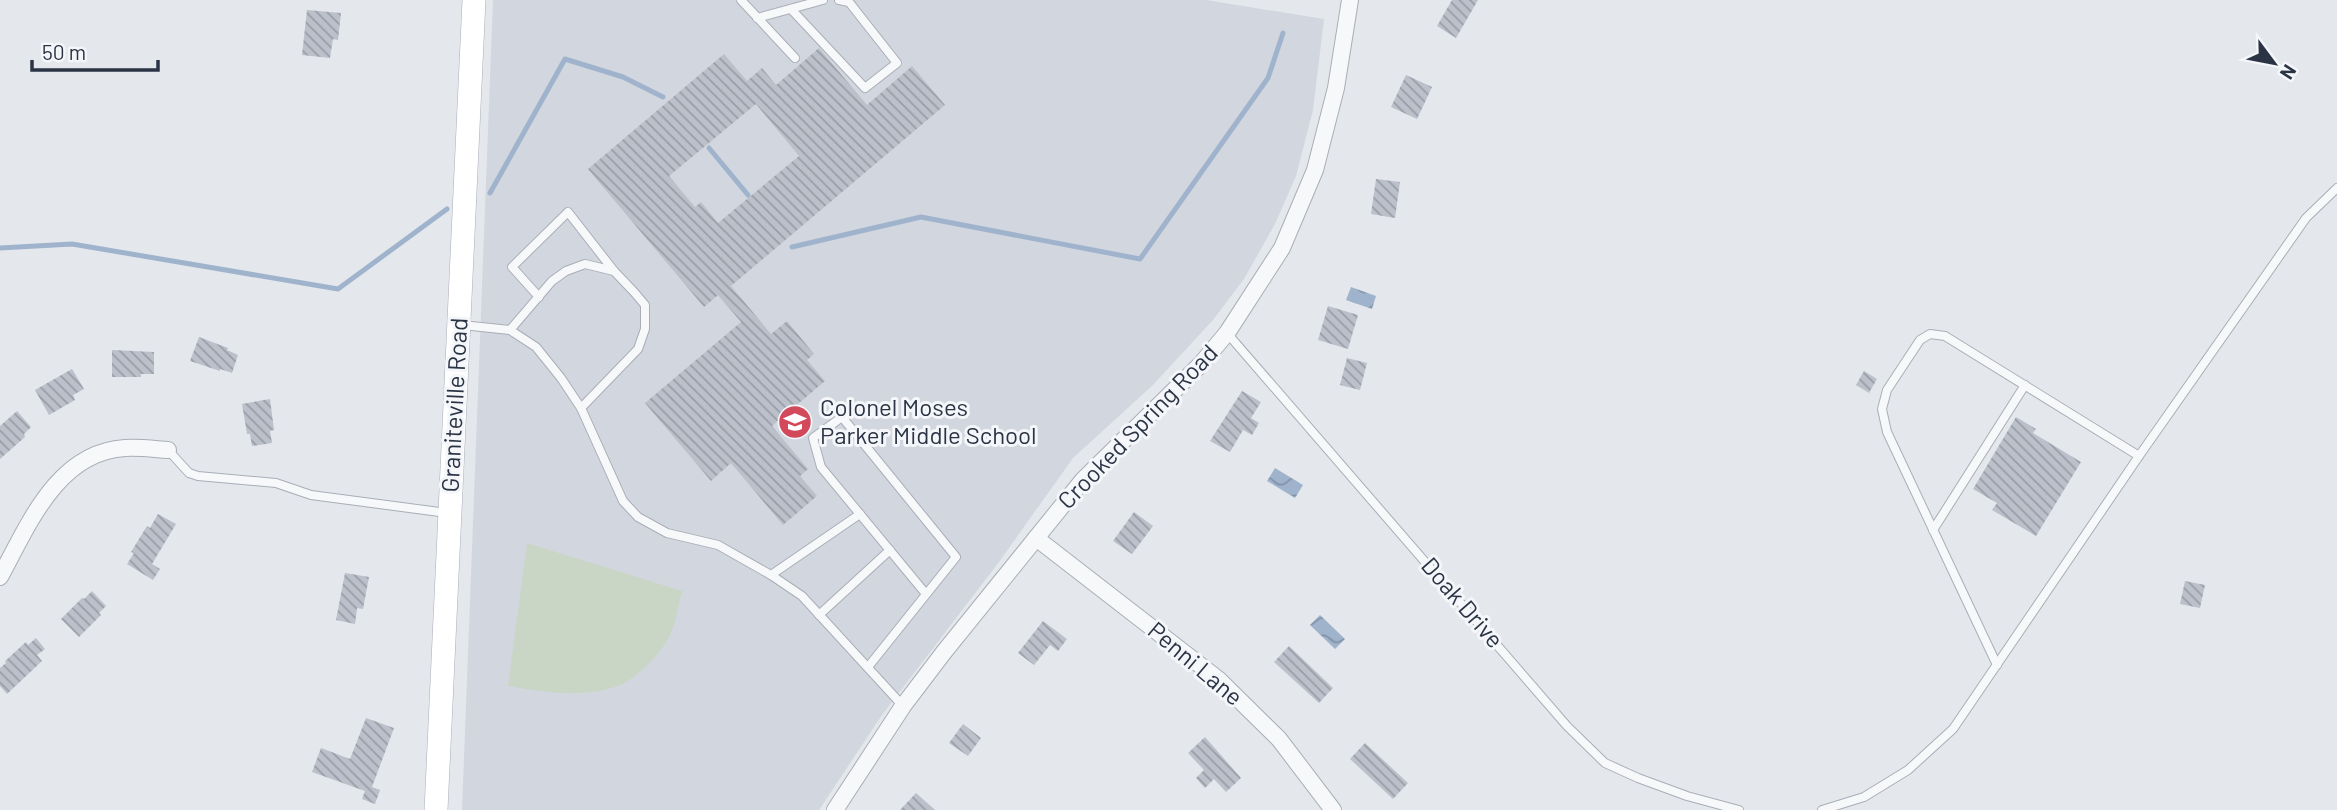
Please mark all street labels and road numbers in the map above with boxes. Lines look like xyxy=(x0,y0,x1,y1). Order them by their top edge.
street label: Graniteville Road xyxy=(434,317,473,493)
street label: Crooked Spring Road xyxy=(1051,338,1223,514)
street label: Doak Drive xyxy=(1416,551,1510,653)
street label: Penni Lane xyxy=(1143,615,1249,711)

